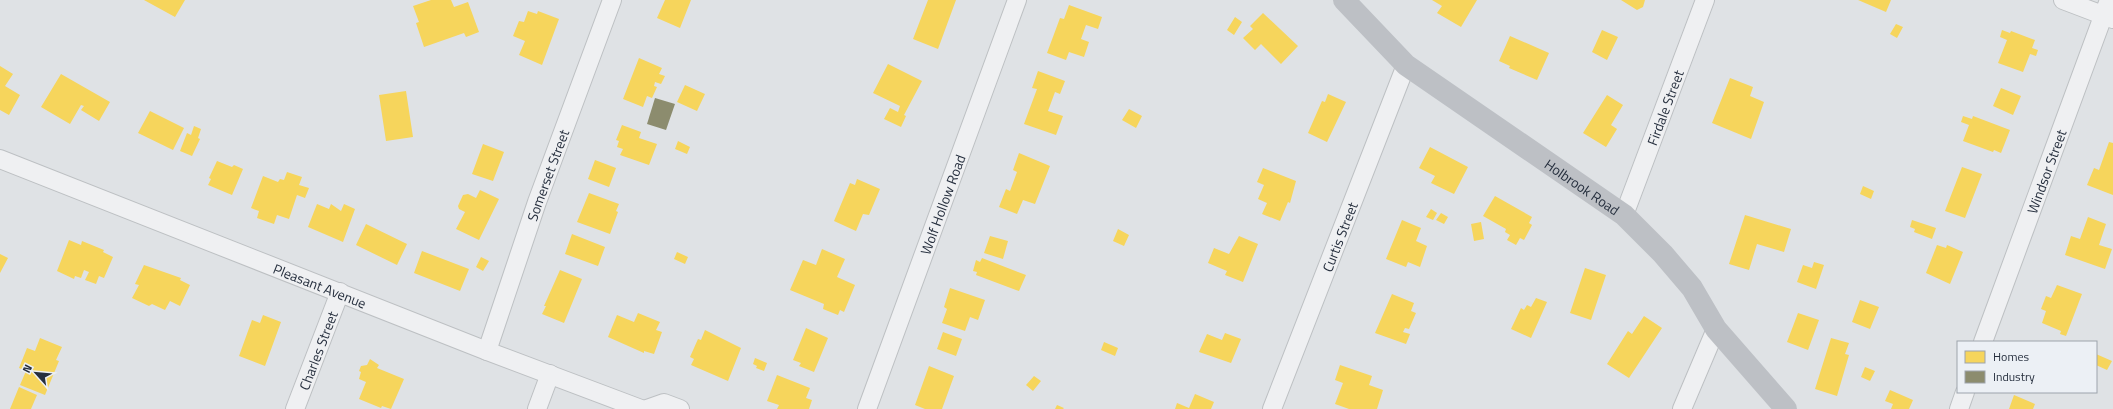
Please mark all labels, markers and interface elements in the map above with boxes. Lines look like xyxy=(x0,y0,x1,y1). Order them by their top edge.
street label: Firdale Street xyxy=(1641,67,1688,148)
street label: Somerset Street xyxy=(521,126,574,224)
street label: Windsor Street xyxy=(2021,126,2071,216)
street label: Wolf Hollow Road xyxy=(914,151,970,257)
street label: Holbrook Road xyxy=(1541,153,1624,220)
street label: Curtis Street xyxy=(1316,198,1362,275)
street label: Pleasant Avenue xyxy=(270,257,370,313)
street label: Charles Street xyxy=(293,308,342,393)
legend xyxy=(1957,341,2097,393)
text: Homes xyxy=(1993,347,2029,366)
north arrow xyxy=(16,353,56,393)
text: N xyxy=(18,361,36,375)
text: Industry xyxy=(1993,367,2035,386)

